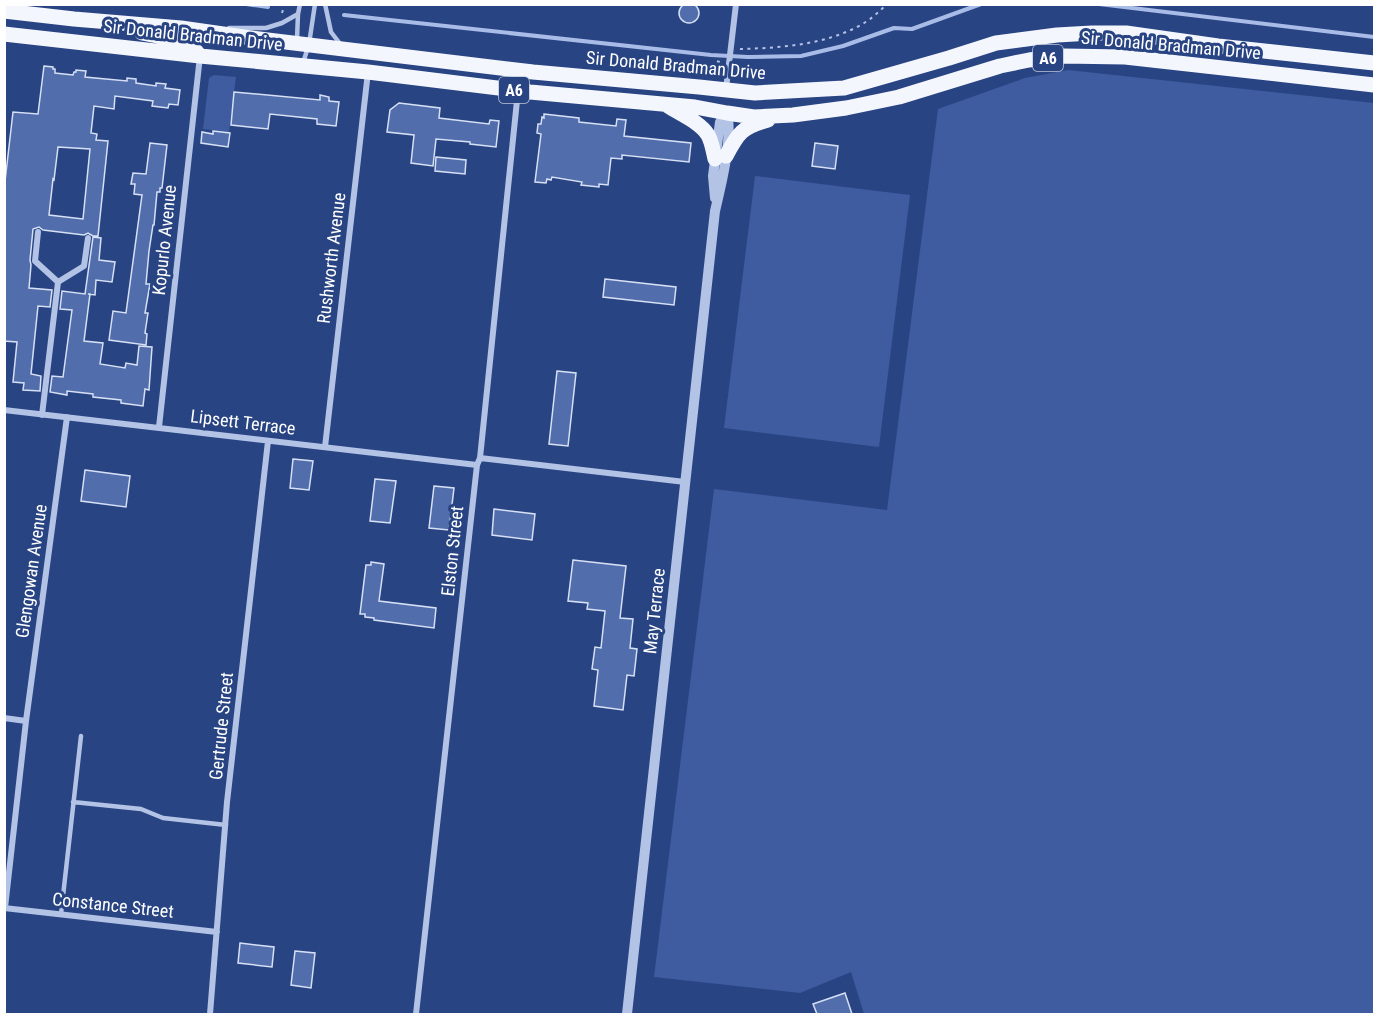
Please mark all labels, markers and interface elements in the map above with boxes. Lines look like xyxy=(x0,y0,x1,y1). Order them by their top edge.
street label: Sir Donald Bradman Drive xyxy=(102,15,284,55)
street label: Sir Donald Bradman Drive xyxy=(1080,27,1262,63)
road number: A6 xyxy=(1033,45,1063,71)
street label: Sir Donald Bradman Drive xyxy=(585,47,767,83)
road number: A6 xyxy=(499,77,529,103)
street label: Kopurlo Avenue xyxy=(148,184,180,296)
street label: Rushworth Avenue xyxy=(313,191,349,325)
street label: Lipsett Terrace xyxy=(189,405,297,439)
street label: Glengowan Avenue xyxy=(11,503,51,639)
street label: Elston Street xyxy=(437,505,467,597)
street label: May Terrace xyxy=(639,567,669,655)
street label: Gertrude Street xyxy=(205,671,237,781)
street label: Constance Street xyxy=(51,888,175,922)

